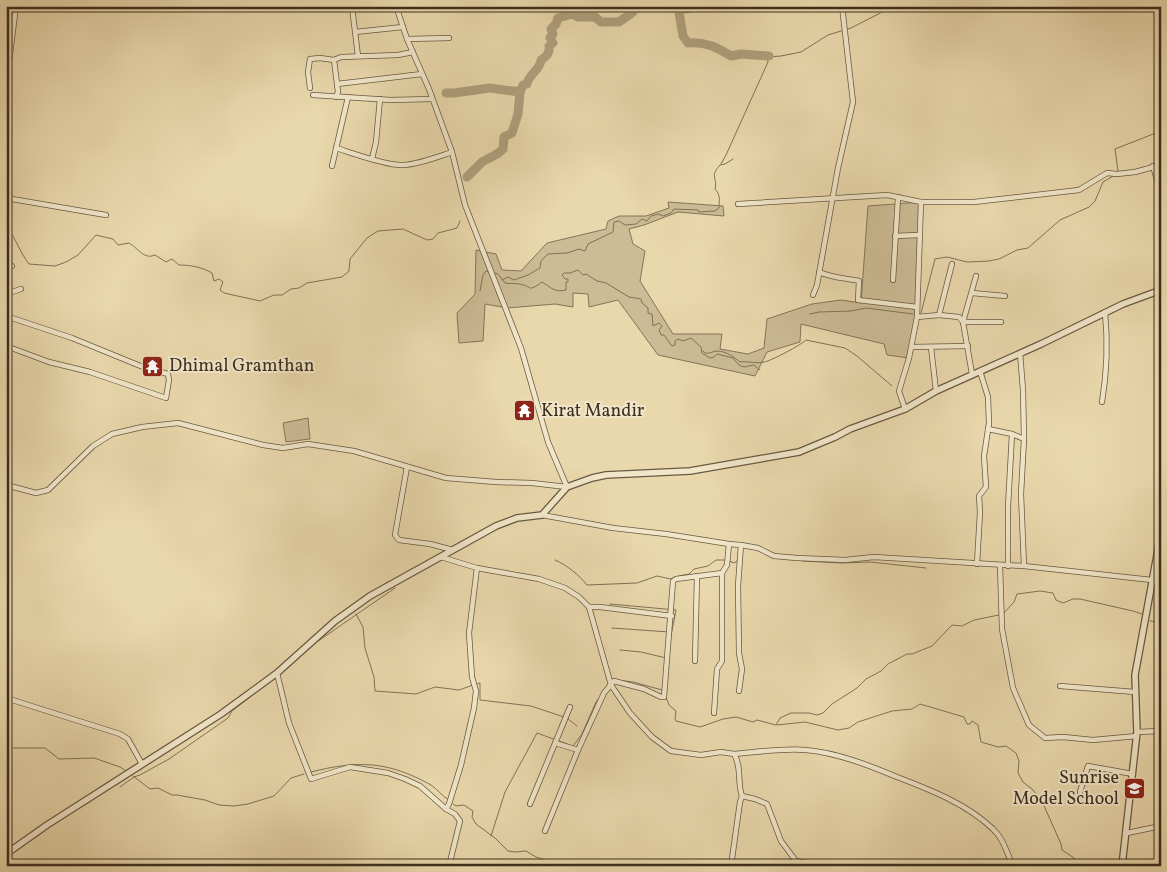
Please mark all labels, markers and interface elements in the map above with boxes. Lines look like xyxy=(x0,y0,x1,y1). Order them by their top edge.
temple icon: Dhimal Gramthan xyxy=(141,354,165,378)
place label: Dhimal Gramthan xyxy=(169,354,315,379)
temple icon: Kirat Mandir xyxy=(513,399,537,423)
place label: Kirat Mandir xyxy=(541,399,645,424)
place label: Sunrise Model School xyxy=(1013,766,1119,812)
school or university icon: Sunrise Model School xyxy=(1123,776,1147,800)

